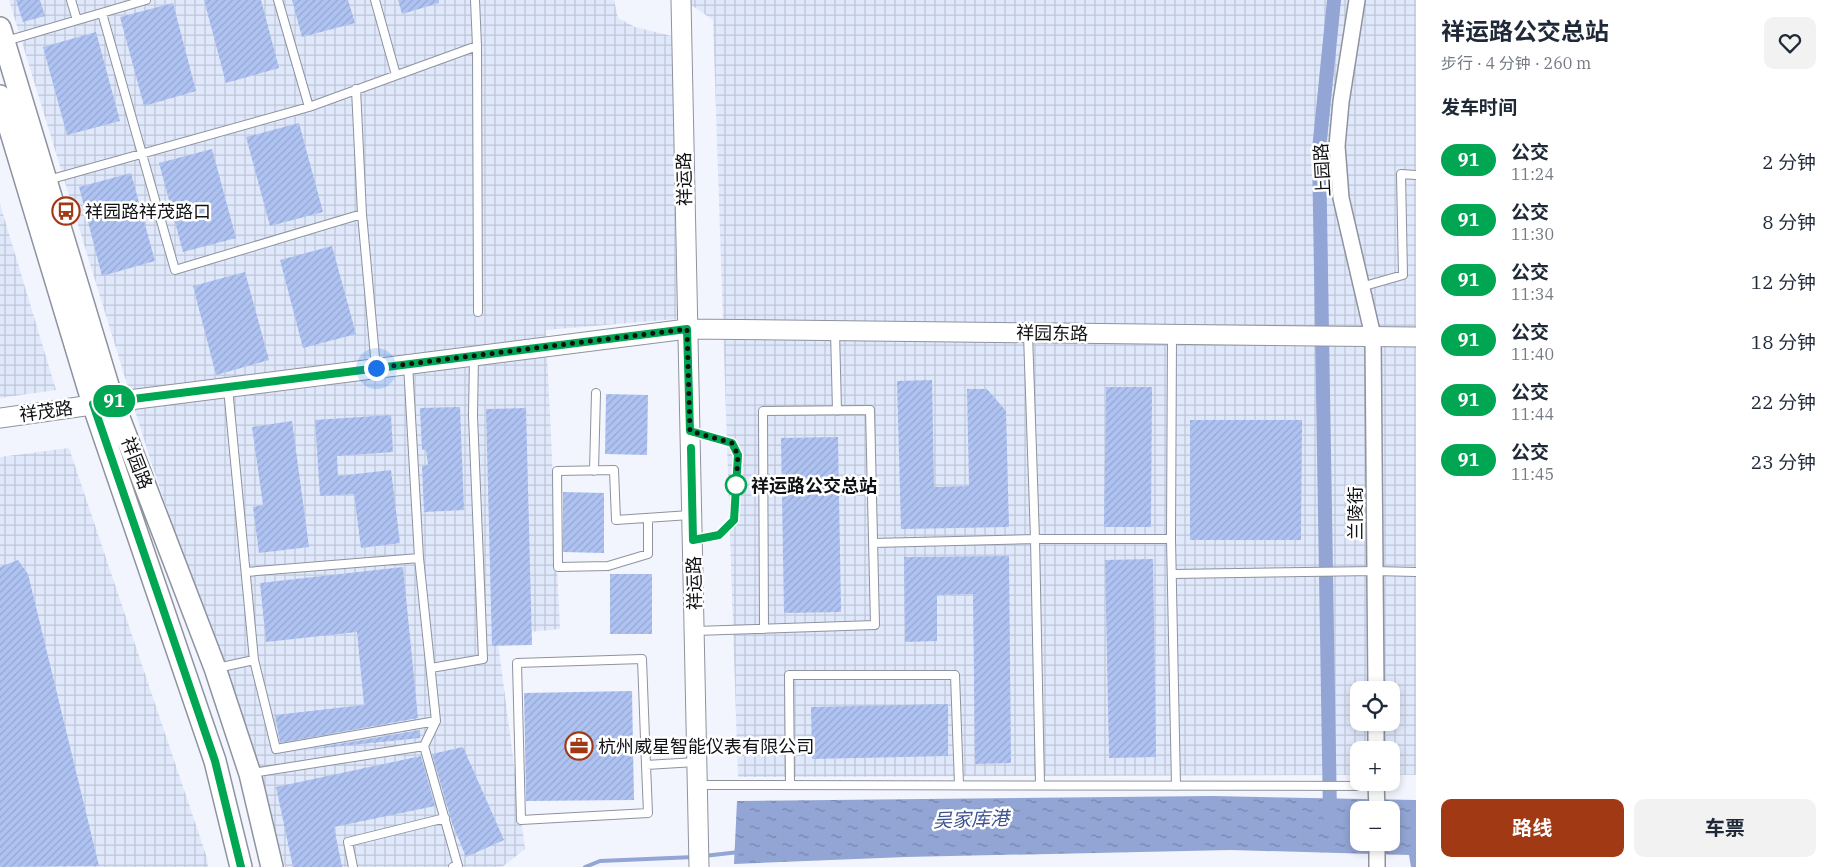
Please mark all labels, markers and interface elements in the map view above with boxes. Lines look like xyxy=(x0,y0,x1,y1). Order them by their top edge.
text: 祥运路公交总站 xyxy=(1441,15,1609,47)
button: heart xyxy=(1764,17,1816,69)
text: 步行 · 4 分钟 · 260 m xyxy=(1441,53,1591,73)
text: 发车时间 xyxy=(1441,95,1517,119)
text: 公交 xyxy=(1511,140,1549,164)
street label: 上园路 xyxy=(1309,142,1335,198)
text: 91 xyxy=(1458,148,1479,171)
text: 2 分钟 xyxy=(1762,150,1816,174)
street label: 祥运路 xyxy=(672,152,696,206)
text: 11:24 xyxy=(1511,164,1554,184)
bus stop icon: 祥园路祥茂路口 xyxy=(51,196,81,226)
place label: 祥园路祥茂路口 xyxy=(85,200,211,223)
text: 公交 xyxy=(1511,200,1549,224)
text: 91 xyxy=(1458,208,1479,231)
text: 8 分钟 xyxy=(1762,210,1816,234)
text: 11:30 xyxy=(1511,224,1554,244)
text: 公交 xyxy=(1511,260,1549,284)
text: 91 xyxy=(1458,268,1479,291)
text: 12 分钟 xyxy=(1751,270,1816,294)
text: 11:34 xyxy=(1511,284,1554,304)
text: 公交 xyxy=(1511,320,1549,344)
street label: 祥园东路 xyxy=(1016,321,1088,345)
text: 91 xyxy=(1458,328,1479,351)
text: 18 分钟 xyxy=(1751,330,1816,354)
text: 11:40 xyxy=(1511,344,1554,364)
your location xyxy=(364,356,389,381)
text: 公交 xyxy=(1511,380,1549,404)
line badge: 91 xyxy=(92,385,136,417)
text: 91 xyxy=(1458,388,1479,411)
text: 91 xyxy=(103,389,125,412)
text: 22 分钟 xyxy=(1751,390,1816,414)
street label: 祥茂路 xyxy=(18,396,74,426)
text: 11:44 xyxy=(1511,404,1554,424)
street label: 祥园路 xyxy=(117,434,157,492)
text: 公交 xyxy=(1511,440,1549,464)
text: 91 xyxy=(1458,448,1479,471)
text: 23 分钟 xyxy=(1751,450,1816,474)
text: 11:45 xyxy=(1511,464,1554,484)
marker: 祥运路公交总站 xyxy=(725,474,747,496)
place label: 祥运路公交总站 xyxy=(751,474,877,497)
street label: 兰陵街 xyxy=(1344,486,1367,540)
street label: 祥运路 xyxy=(682,556,706,610)
map controls xyxy=(1350,681,1400,851)
button: locate xyxy=(1350,681,1400,731)
office icon: 杭州威星智能仪表有限公司 xyxy=(564,731,594,761)
place label: 杭州威星智能仪表有限公司 xyxy=(598,735,814,758)
button: + xyxy=(1350,741,1400,791)
button: 路线 xyxy=(1441,799,1624,857)
button: 车票 xyxy=(1634,799,1816,857)
button: − xyxy=(1350,801,1400,851)
water label: 吴家库港 xyxy=(933,806,1012,832)

